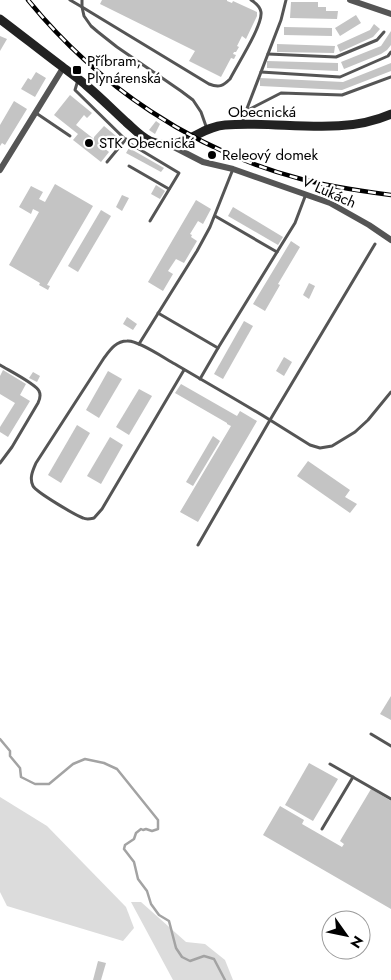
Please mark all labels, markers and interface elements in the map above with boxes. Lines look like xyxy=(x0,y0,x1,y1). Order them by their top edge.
place label: Příbram, Plynárenská xyxy=(87,50,161,89)
marker: Příbram, Plynárenská xyxy=(71,64,83,76)
street label: Obecnická xyxy=(228,101,296,123)
place label: STK Obecnická xyxy=(99,132,195,154)
marker: STK Obecnická xyxy=(83,137,95,149)
place label: Releový domek xyxy=(222,144,319,166)
marker: Releový domek xyxy=(206,149,218,161)
street label: V Lukách xyxy=(298,170,360,214)
north arrow xyxy=(321,910,371,960)
text: N xyxy=(345,932,368,952)

